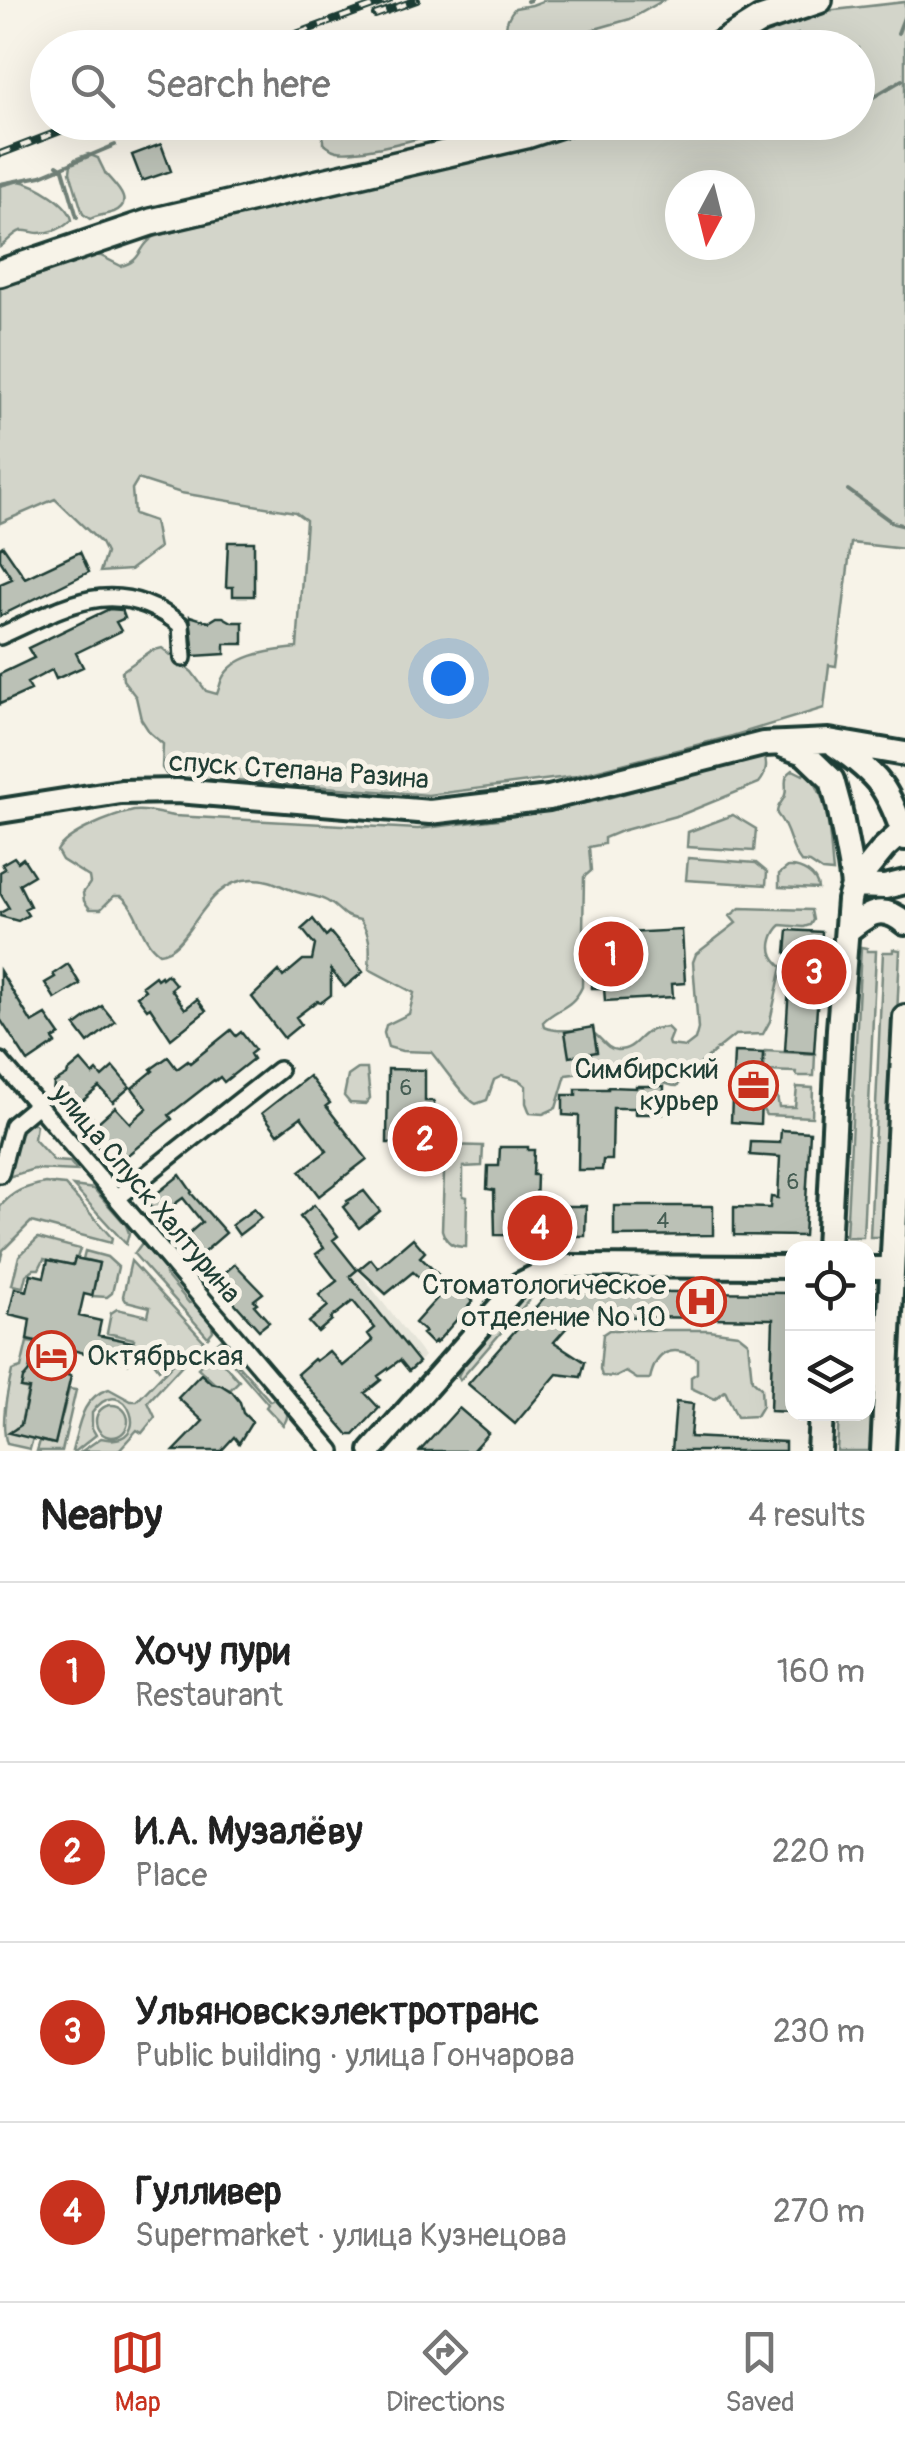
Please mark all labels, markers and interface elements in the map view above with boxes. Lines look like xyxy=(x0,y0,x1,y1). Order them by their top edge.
search box xyxy=(30,30,875,140)
icon: search xyxy=(65,58,120,113)
text: Search here xyxy=(145,61,331,109)
north arrow xyxy=(665,170,755,260)
your location xyxy=(423,653,474,704)
street label: спуск Степана Разина xyxy=(168,744,430,798)
pin: 1 xyxy=(578,916,644,992)
pin: 3 xyxy=(782,934,846,1010)
place label: Симбирский курьер xyxy=(574,1052,719,1119)
office icon: Симбирский курьер xyxy=(728,1059,780,1111)
house number: 6 xyxy=(400,1074,412,1102)
street label: улица Спуск Халтурина xyxy=(43,1076,248,1311)
pin: 2 xyxy=(392,1102,458,1176)
house number: 6 xyxy=(787,1168,799,1196)
pin: 4 xyxy=(508,1190,572,1266)
house number: 4 xyxy=(657,1207,670,1235)
map controls xyxy=(785,1241,875,1421)
button: locate xyxy=(785,1241,875,1331)
place label: Стоматологическое отделение № 10 xyxy=(422,1268,666,1335)
hospital icon: Стоматологическое отделение № 10 xyxy=(675,1275,727,1327)
hotel icon: Октябрьская xyxy=(26,1330,78,1382)
button: layers xyxy=(785,1331,875,1421)
place label: Октябрьская xyxy=(87,1339,243,1374)
text: Nearby xyxy=(40,1490,162,1542)
text: 4 results xyxy=(748,1496,865,1536)
text: Хочу пури xyxy=(135,1628,290,1676)
text: 1 xyxy=(66,1652,79,1692)
text: 160 m xyxy=(777,1652,865,1692)
text: Restaurant xyxy=(135,1676,283,1716)
text: И.А. Музалёву xyxy=(135,1808,362,1856)
text: 2 xyxy=(64,1832,81,1872)
text: 220 m xyxy=(772,1832,865,1872)
text: Place xyxy=(135,1856,207,1896)
text: Ульяновскэлектротранс xyxy=(135,1988,539,2036)
text: 3 xyxy=(64,2012,81,2052)
text: 230 m xyxy=(773,2012,865,2052)
text: Public building · улица Гончарова xyxy=(135,2036,575,2076)
text: Гулливер xyxy=(135,2168,282,2216)
text: 4 xyxy=(63,2192,82,2232)
text: 270 m xyxy=(773,2192,865,2232)
text: Supermarket · улица Кузнецова xyxy=(135,2216,567,2256)
tab: Map xyxy=(110,2325,165,2420)
tab: Directions xyxy=(386,2325,505,2420)
tab: Saved xyxy=(725,2325,795,2420)

